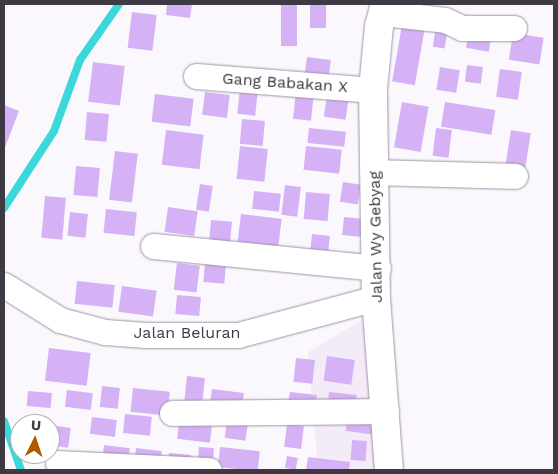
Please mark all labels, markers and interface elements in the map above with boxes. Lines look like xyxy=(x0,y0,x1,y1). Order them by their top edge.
street label: Gang Babakan X xyxy=(221,69,349,97)
street label: Jalan Wy Gebyag xyxy=(365,171,387,303)
street label: Jalan Beluran xyxy=(134,323,240,343)
north arrow xyxy=(10,414,60,464)
text: U xyxy=(30,417,41,433)

